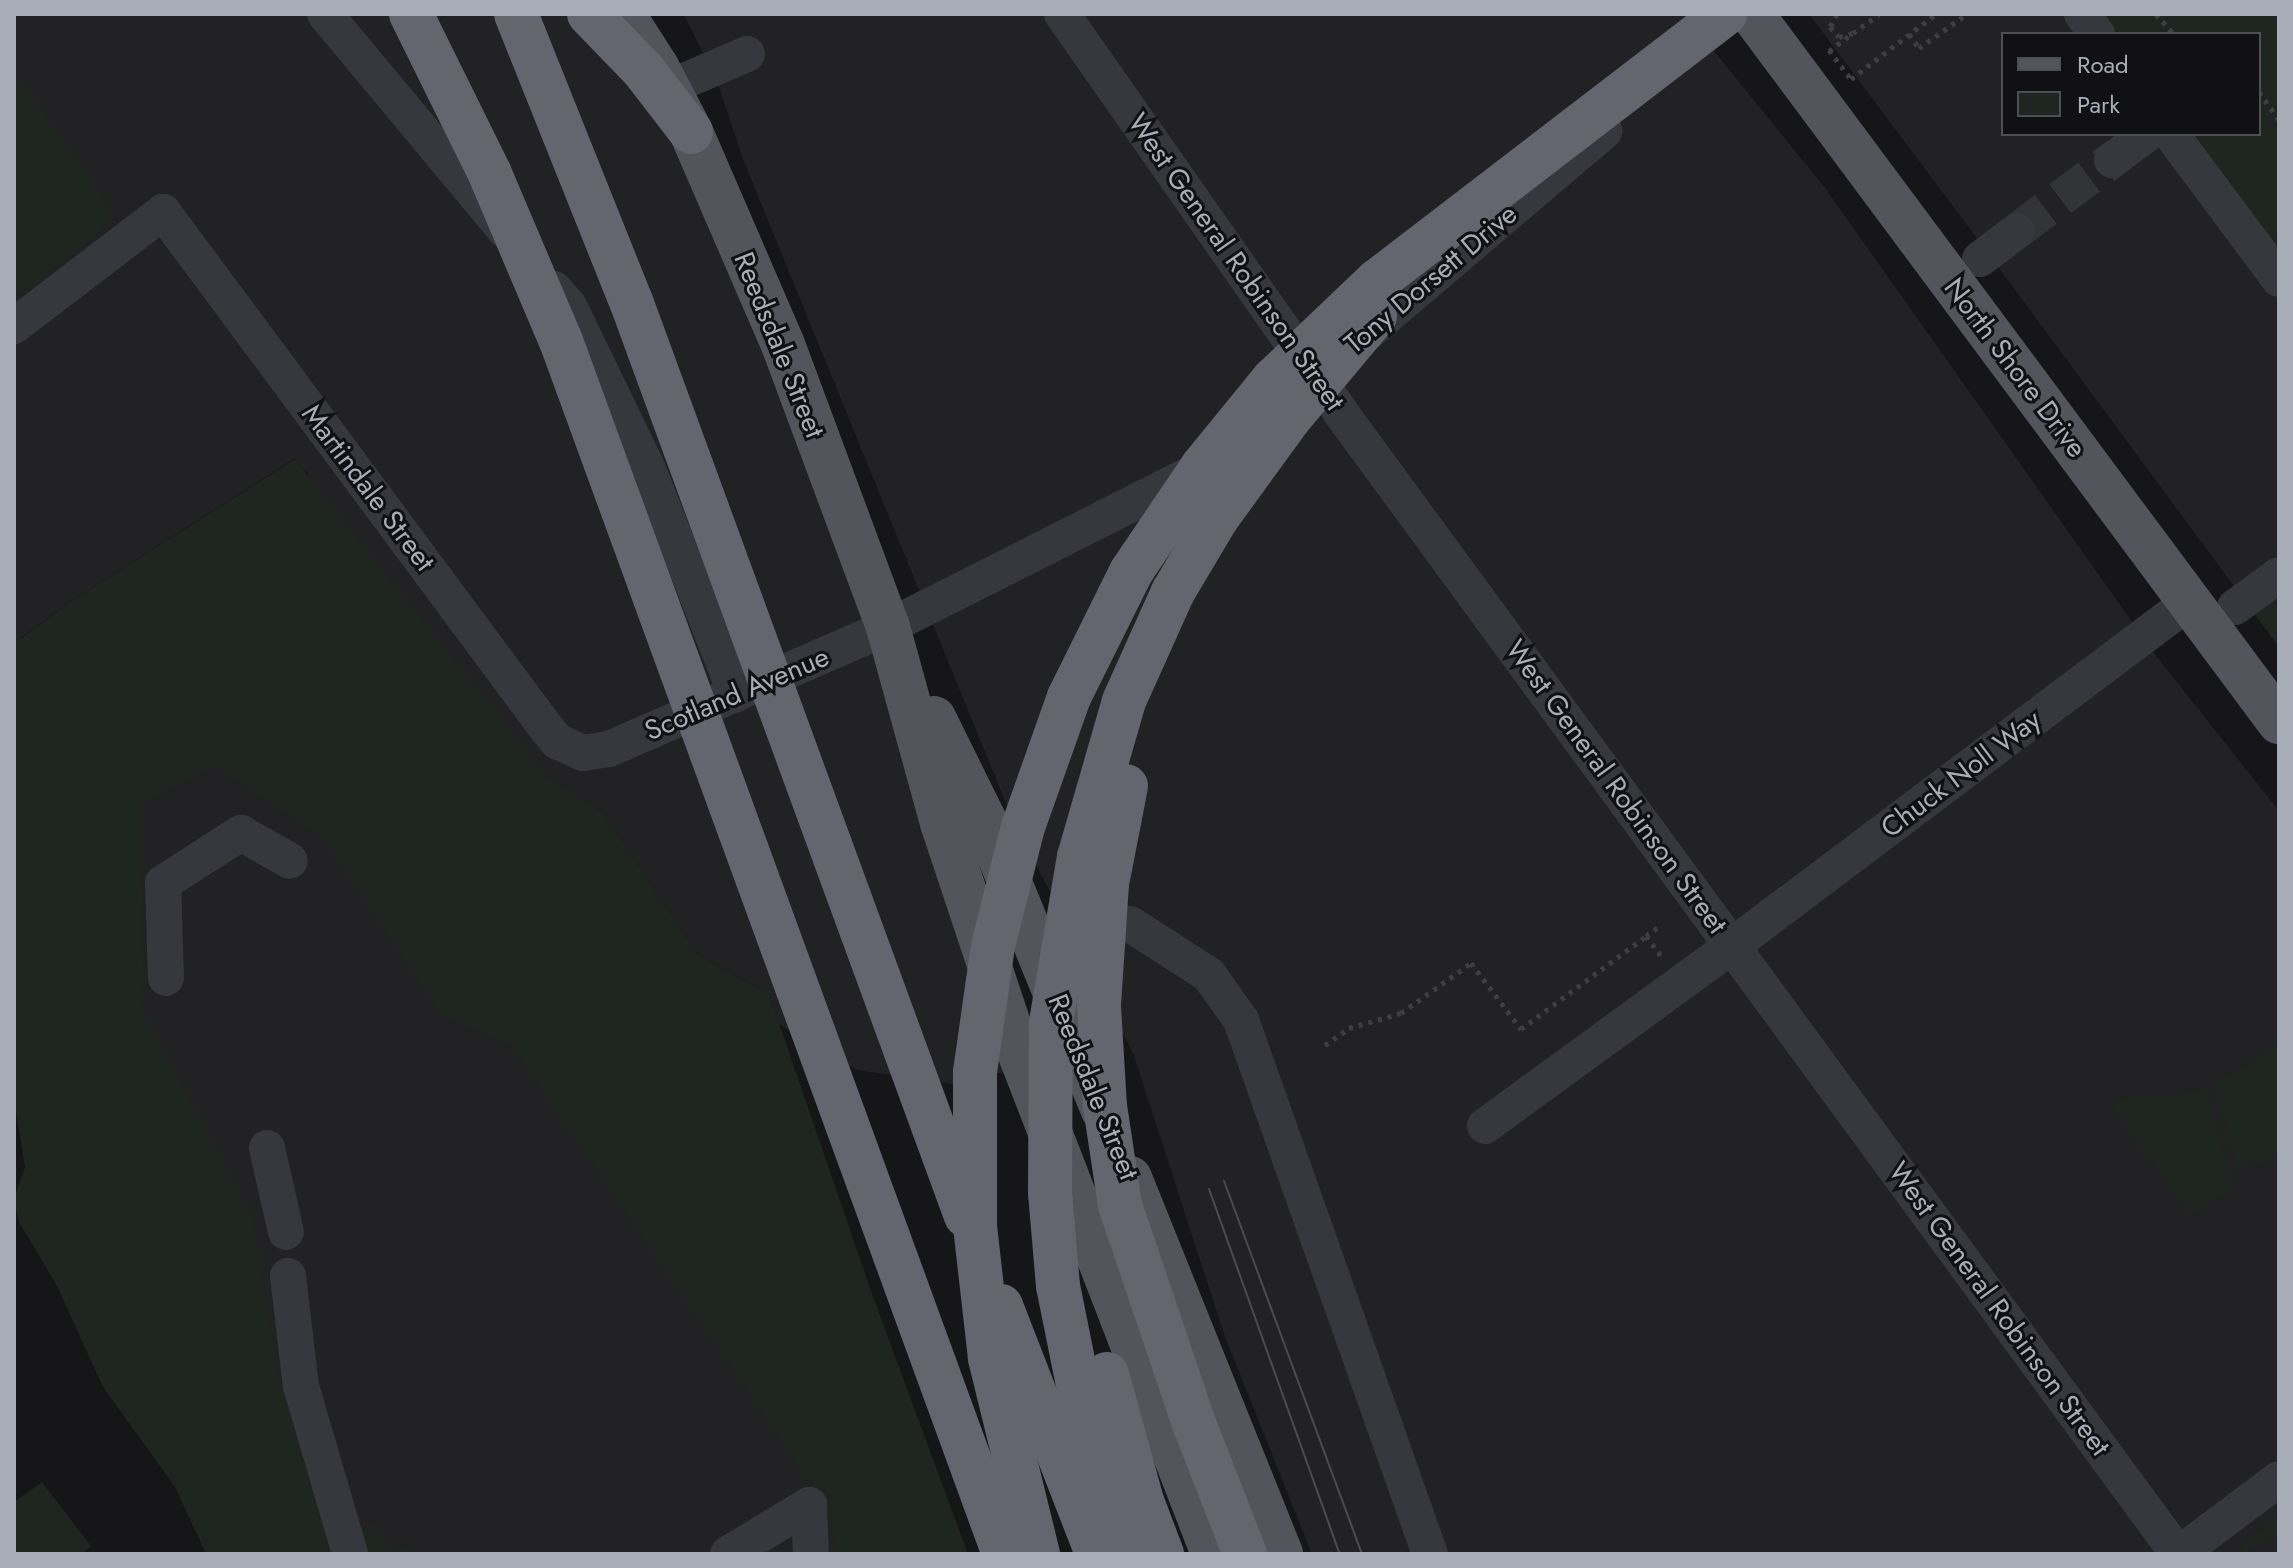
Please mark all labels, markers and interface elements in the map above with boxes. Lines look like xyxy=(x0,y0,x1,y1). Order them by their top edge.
legend xyxy=(2001,32,2261,136)
text: Road xyxy=(2077,47,2129,82)
text: Park xyxy=(2077,87,2120,122)
street label: West General Robinson Street xyxy=(1120,107,1352,417)
street label: Tony Dorsett Drive xyxy=(1338,197,1524,361)
street label: Reedsdale Street xyxy=(726,247,832,443)
street label: North Shore Drive xyxy=(1937,272,2093,464)
street label: Martindale Street xyxy=(294,398,442,578)
street label: West General Robinson Street xyxy=(1498,634,1734,940)
street label: Scotland Avenue xyxy=(640,640,834,748)
street label: Chuck Noll Way xyxy=(1874,703,2048,845)
street label: Reedsdale Street xyxy=(1040,989,1146,1185)
street label: West General Robinson Street xyxy=(1881,1156,2117,1462)

